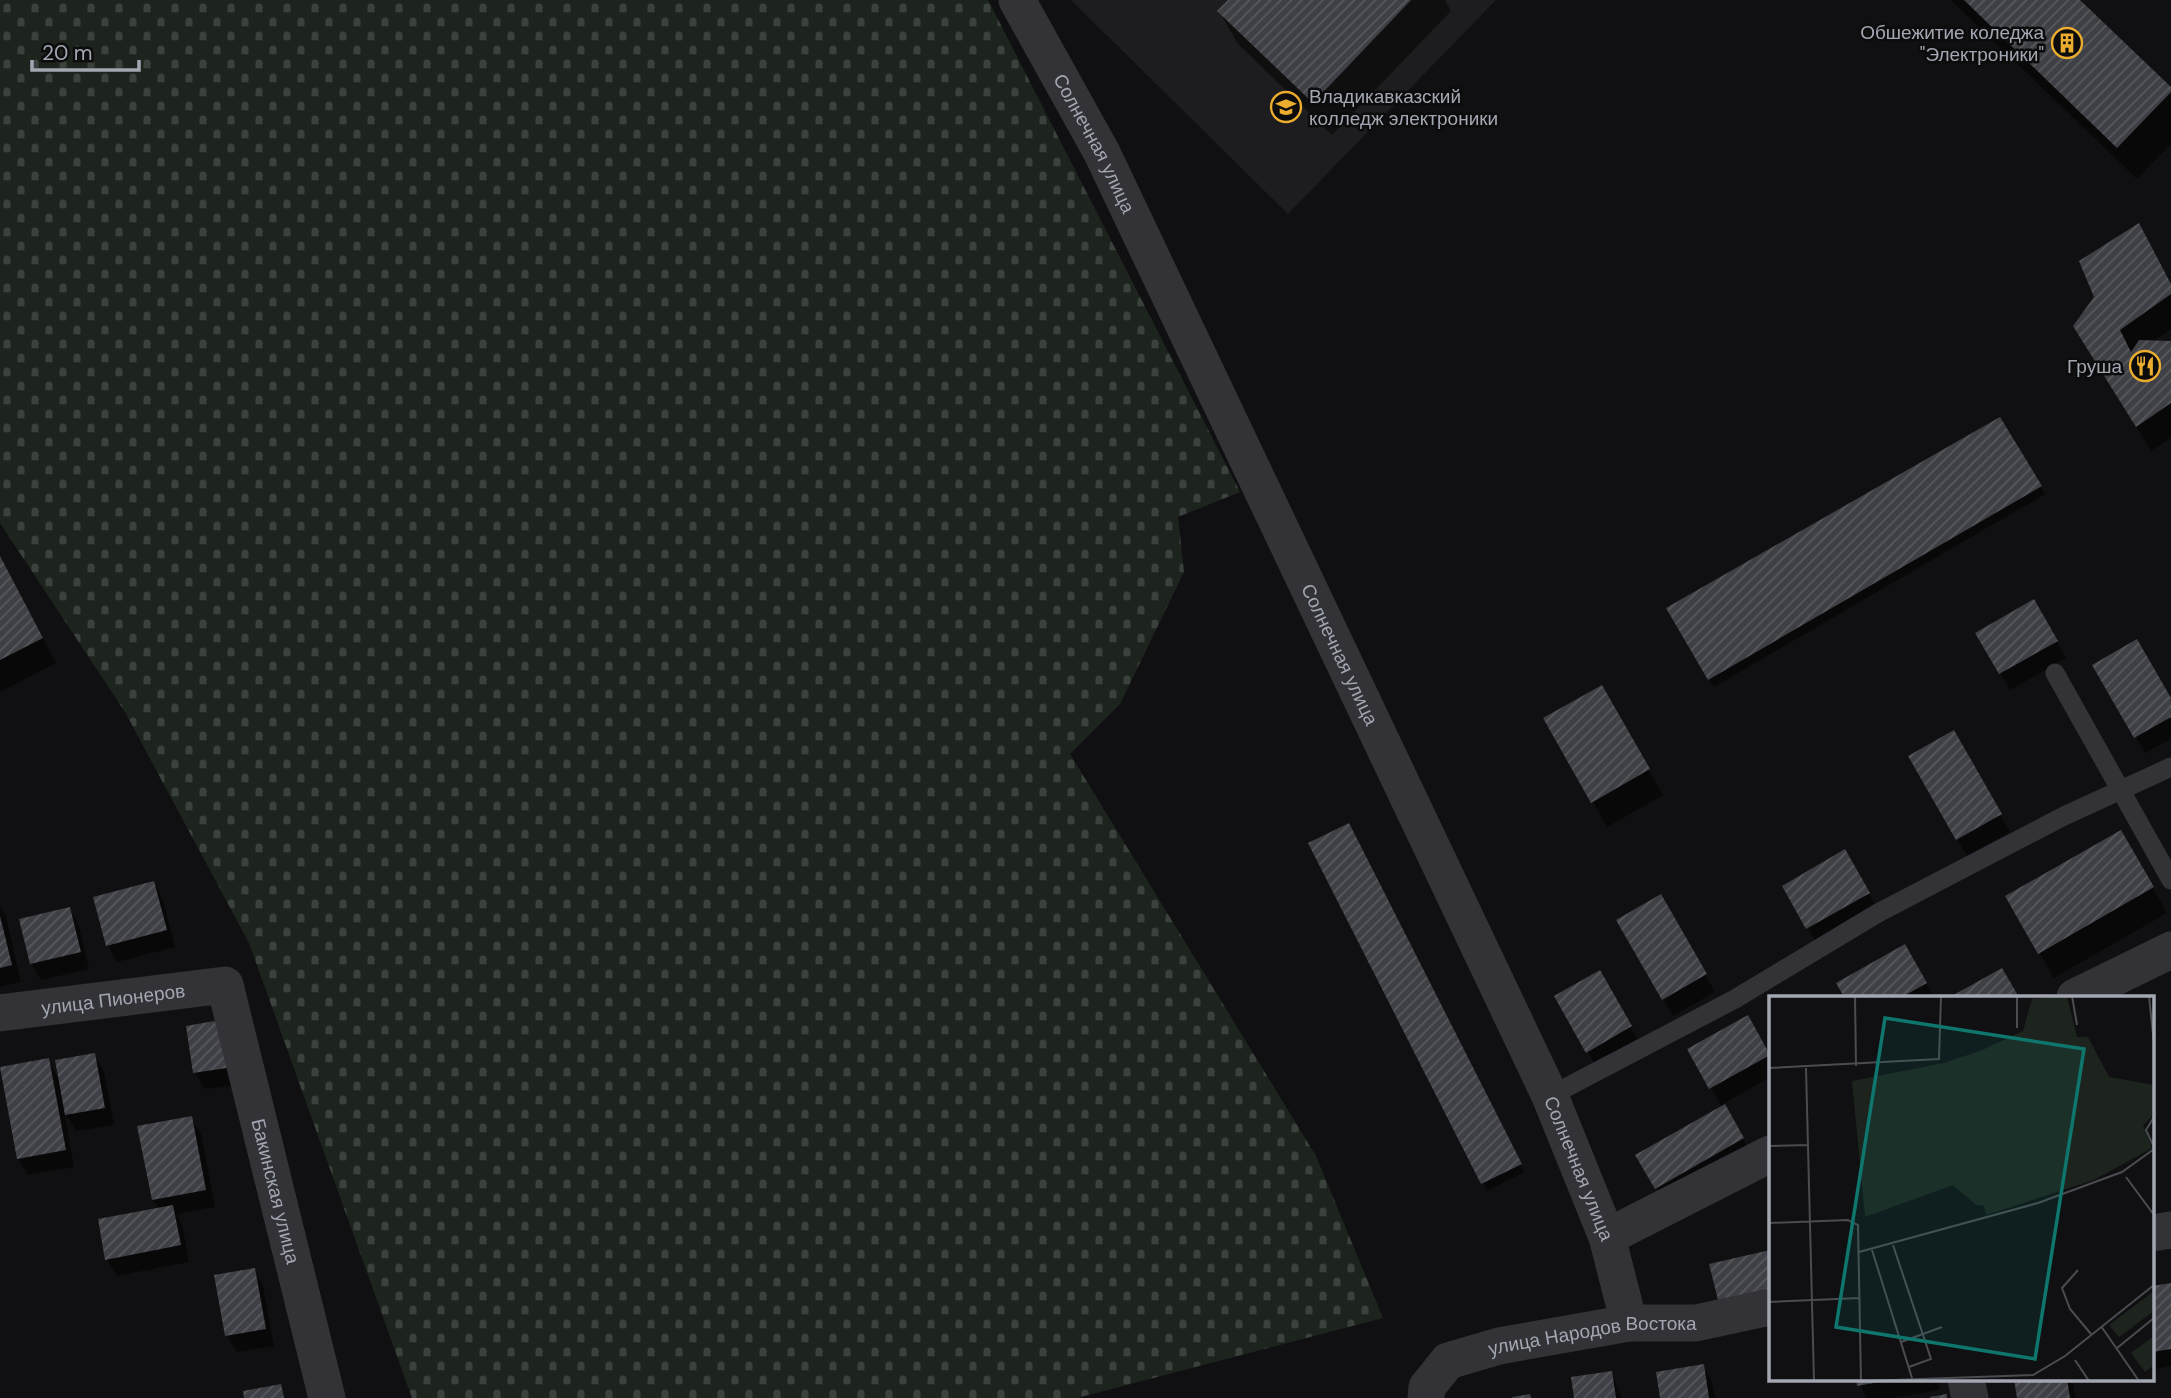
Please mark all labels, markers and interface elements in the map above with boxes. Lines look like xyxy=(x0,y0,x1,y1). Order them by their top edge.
place label: Обшежитие коледжа "Электроники" xyxy=(1860,20,2044,67)
building icon: Обшежитие коледжа "Электроники" xyxy=(2050,26,2084,60)
scale bar xyxy=(32,28,138,72)
text: 20 m xyxy=(42,39,93,67)
street label: Солнечная улица xyxy=(1047,69,1141,218)
place label: Владикавказский колледж электроники xyxy=(1309,84,1498,131)
school or university icon: Владикавказский колледж электроники xyxy=(1269,90,1303,124)
restaurant icon: Груша xyxy=(2128,349,2162,383)
place label: Груша xyxy=(2067,354,2122,379)
street label: Солнечная улица xyxy=(1295,580,1384,730)
street label: улица Пионеров xyxy=(40,978,186,1021)
inset map xyxy=(1769,996,2154,1380)
street label: Солнечная улица xyxy=(1538,1092,1619,1245)
street label: Бакинская улица xyxy=(245,1116,306,1267)
street label: улица Народов Востока xyxy=(1485,1311,1697,1362)

